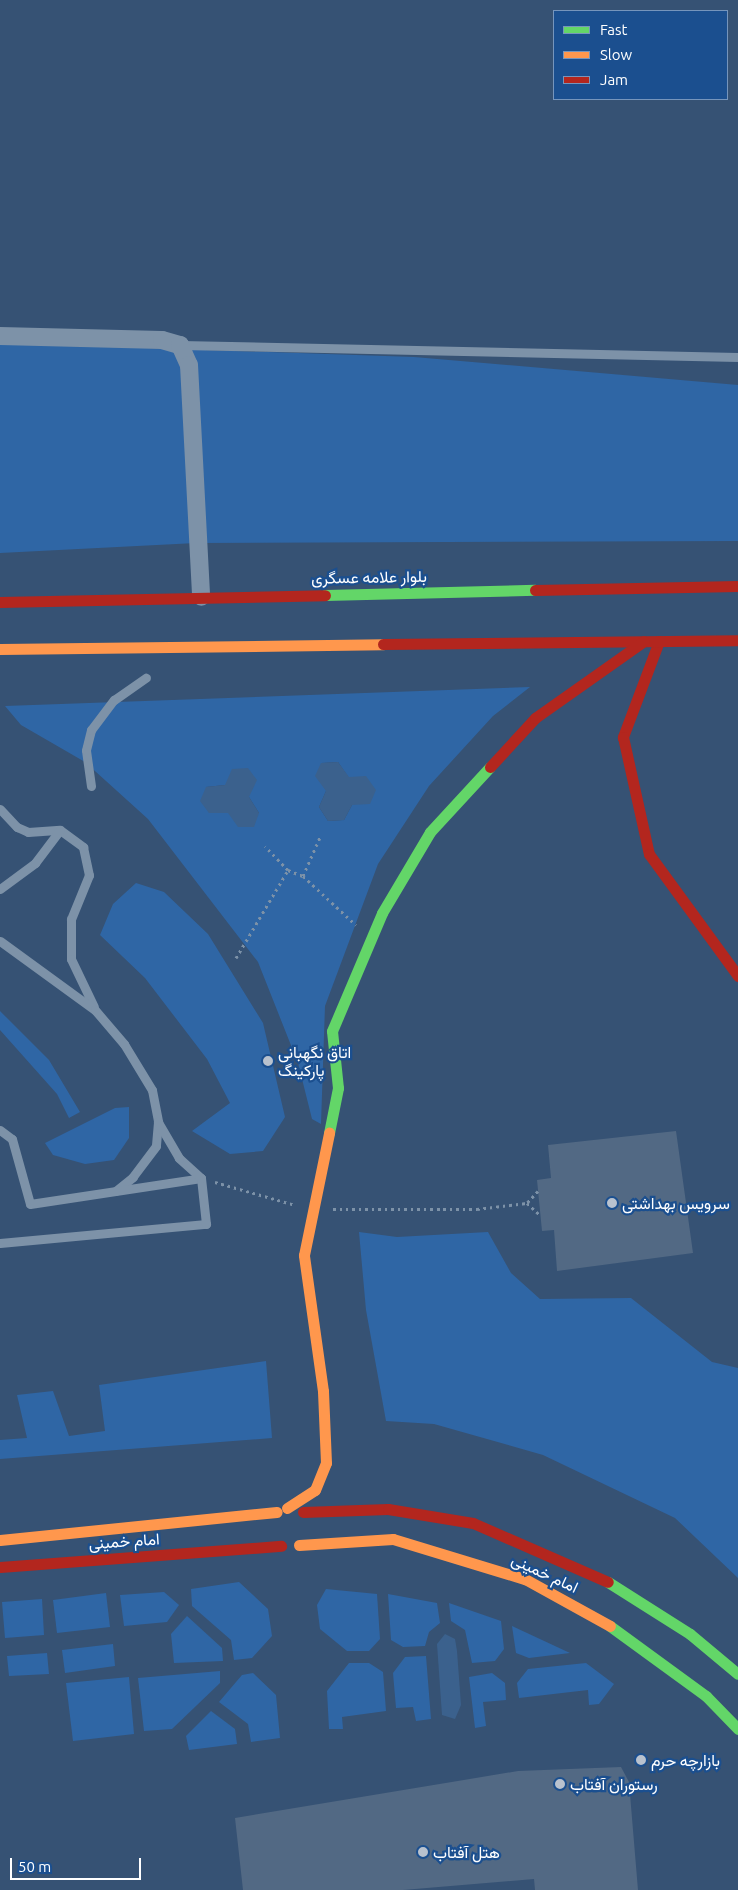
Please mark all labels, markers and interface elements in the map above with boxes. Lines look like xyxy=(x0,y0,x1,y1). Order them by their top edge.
legend xyxy=(553,10,728,100)
text: Fast xyxy=(600,21,627,38)
text: Slow xyxy=(600,46,632,63)
text: Jam xyxy=(600,71,628,88)
street label: بلوار علامه عسگری xyxy=(311,566,427,588)
place label: اتاق نگهبانی پارکینگ xyxy=(278,1042,351,1080)
marker: اتاق نگهبانی پارکینگ xyxy=(262,1055,274,1067)
place label: سرویس بهداشتی xyxy=(622,1193,730,1213)
marker: سرویس بهداشتی xyxy=(606,1197,618,1209)
street label: امام خمینی xyxy=(88,1529,160,1553)
street label: امام خمینی xyxy=(509,1549,581,1597)
place label: بازارچه حرم xyxy=(651,1750,720,1770)
marker: بازارچه حرم xyxy=(635,1754,647,1766)
place label: رستوران آفتاب xyxy=(570,1774,658,1794)
marker: رستوران آفتاب xyxy=(554,1778,566,1790)
place label: هتل آفتاب xyxy=(433,1842,500,1862)
marker: هتل آفتاب xyxy=(417,1846,429,1858)
scale bar xyxy=(12,1848,144,1880)
text: 50 m xyxy=(18,1858,51,1875)

